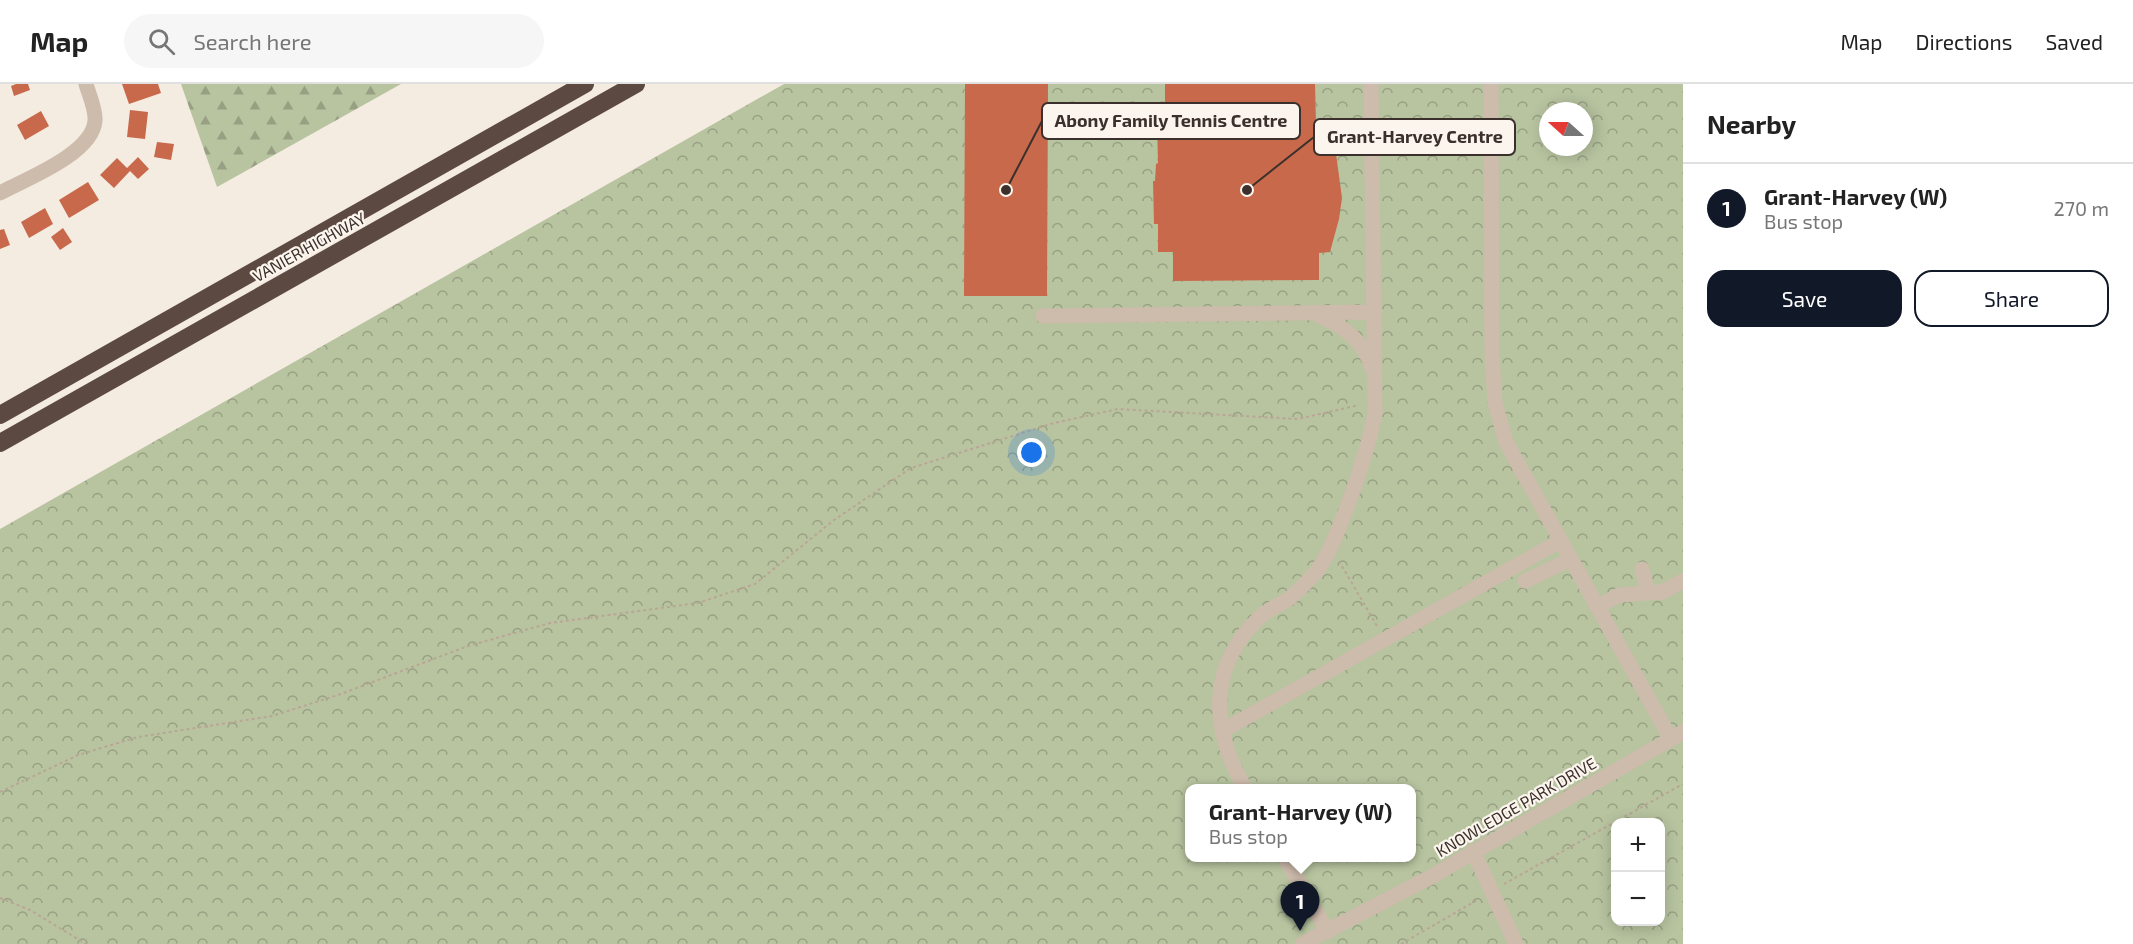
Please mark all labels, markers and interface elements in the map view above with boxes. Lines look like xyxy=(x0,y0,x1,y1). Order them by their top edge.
search box xyxy=(124,14,544,68)
text: Map xyxy=(30,24,88,58)
icon: search xyxy=(145,25,178,58)
text: Search here xyxy=(193,28,312,54)
text: Map xyxy=(1840,29,1883,54)
text: Directions xyxy=(1916,29,2012,54)
text: Saved xyxy=(2045,29,2103,54)
north arrow xyxy=(1539,102,1593,156)
callout: Abony Family Tennis Centre xyxy=(1042,103,1300,139)
text: Nearby xyxy=(1707,108,1796,139)
text: Abony Family Tennis Centre xyxy=(1055,109,1287,131)
callout: Grant-Harvey Centre xyxy=(1314,119,1515,155)
text: Grant-Harvey Centre xyxy=(1327,125,1503,147)
text: Grant-Harvey (W) xyxy=(1764,183,1947,209)
text: 1 xyxy=(1722,196,1731,220)
text: 270 m xyxy=(2053,196,2109,220)
street label: VANIER HIGHWAY xyxy=(249,208,368,285)
text: Bus stop xyxy=(1764,209,1843,233)
button: Save xyxy=(1707,270,1902,327)
button: Share xyxy=(1914,270,2109,327)
your location xyxy=(1017,438,1046,467)
street label: KNOWLEDGE PARK DRIVE xyxy=(1432,753,1599,860)
popup xyxy=(1185,784,1416,862)
text: Grant-Harvey (W) xyxy=(1209,798,1392,824)
map controls xyxy=(1611,818,1665,926)
button: + xyxy=(1611,818,1665,872)
text: Bus stop xyxy=(1209,824,1288,848)
button: − xyxy=(1611,872,1665,926)
pin: 1 xyxy=(1280,882,1320,931)

